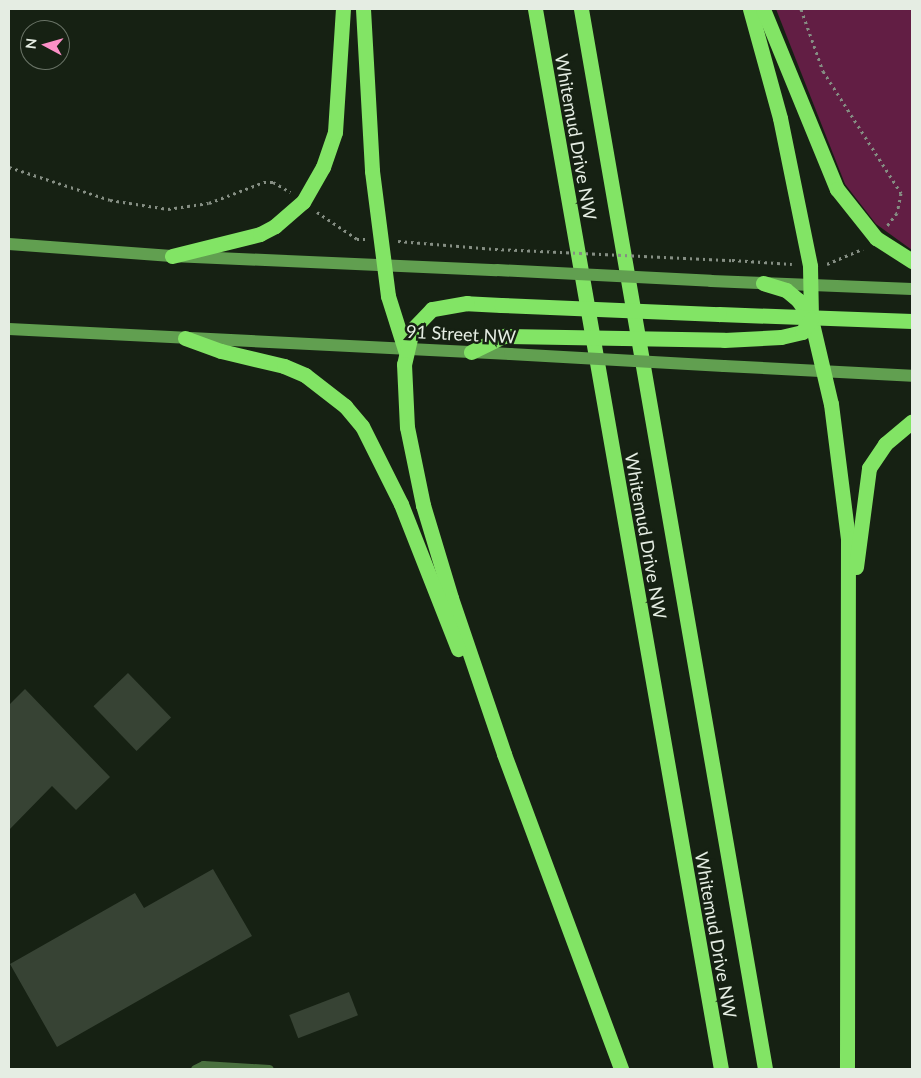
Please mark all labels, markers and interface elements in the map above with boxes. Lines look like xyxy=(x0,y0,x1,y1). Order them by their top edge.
north arrow xyxy=(20,20,70,70)
text: N xyxy=(22,37,40,50)
street label: Whitemud Drive NW xyxy=(551,52,601,222)
street label: 91 Street NW xyxy=(406,320,516,348)
street label: Whitemud Drive NW xyxy=(621,451,671,621)
street label: Whitemud Drive NW xyxy=(691,850,741,1020)

